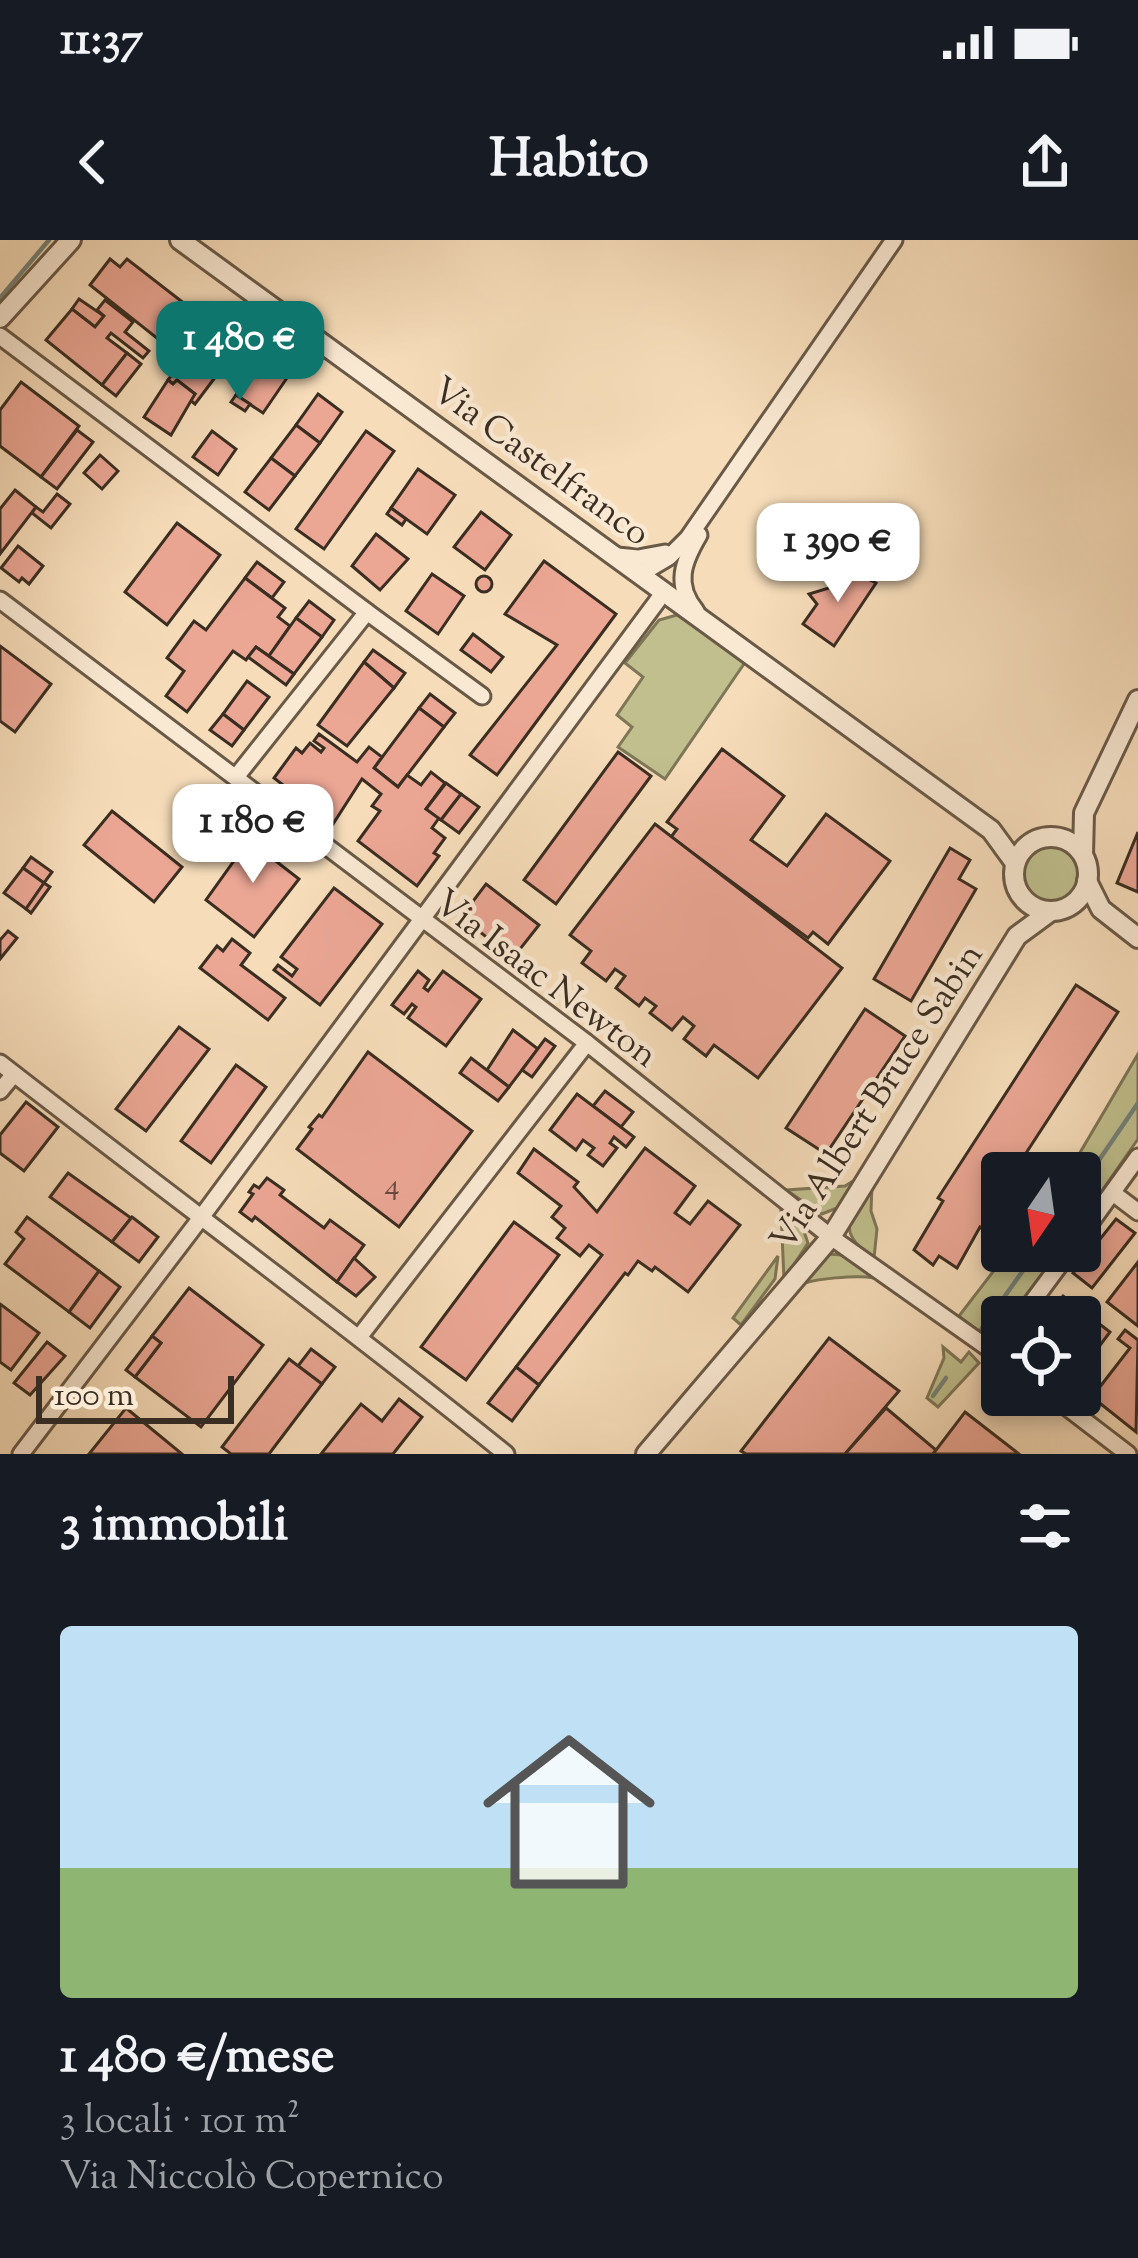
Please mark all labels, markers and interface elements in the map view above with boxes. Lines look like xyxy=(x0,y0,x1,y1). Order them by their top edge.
text: 11:37 xyxy=(60,10,143,75)
text: Habito xyxy=(489,123,649,201)
icon: back xyxy=(60,129,126,195)
icon: share xyxy=(1012,129,1078,195)
pin: 1 480 € xyxy=(129,301,351,403)
text: 1 480 € xyxy=(183,312,297,368)
street label: Via Castelfranco xyxy=(420,366,660,560)
pin: 1 390 € xyxy=(727,503,949,605)
text: 1 390 € xyxy=(784,514,892,570)
pin: 1 180 € xyxy=(142,784,364,886)
text: 1 180 € xyxy=(199,795,307,851)
street label: Via Isaac Newton xyxy=(422,879,668,1082)
street label: Via Albert Bruce Sabin xyxy=(759,934,997,1262)
north arrow xyxy=(981,1152,1101,1272)
map controls xyxy=(981,1152,1101,1416)
house number: 4 xyxy=(384,1165,400,1208)
button: locate xyxy=(981,1296,1101,1416)
scale bar xyxy=(36,1370,234,1423)
text: 100 m xyxy=(54,1373,134,1421)
text: 3 immobili xyxy=(60,1490,288,1563)
icon: filters xyxy=(1012,1493,1078,1559)
icon: home xyxy=(461,1704,677,1920)
text: 1 480 €/mese xyxy=(60,2022,334,2095)
text: 3 locali · 101 m² xyxy=(60,2095,300,2151)
text: Via Niccolò Copernico xyxy=(60,2151,444,2207)

